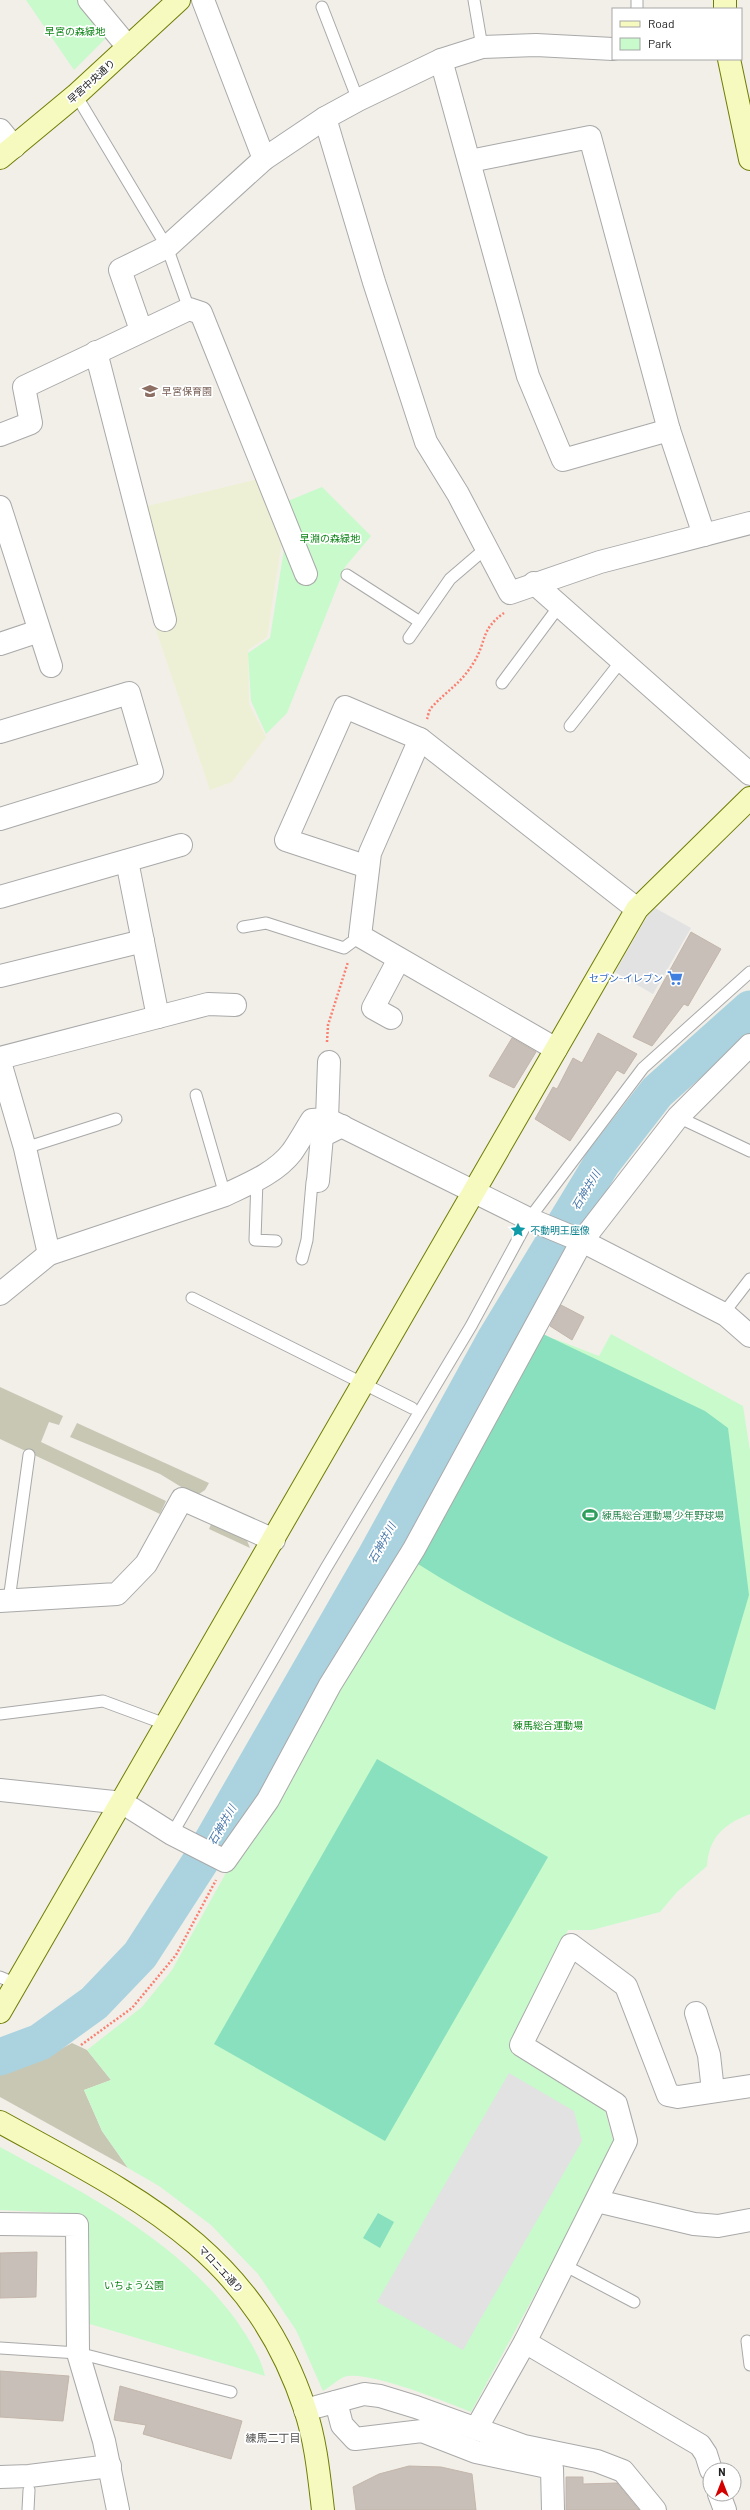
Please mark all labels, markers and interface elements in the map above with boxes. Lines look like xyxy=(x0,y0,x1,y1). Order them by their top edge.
legend xyxy=(612,8,742,60)
text: Road xyxy=(648,16,675,30)
park label: 早宮の森緑地 xyxy=(45,25,106,37)
text: Park xyxy=(648,36,672,50)
street label: 早宮中央通り xyxy=(65,56,117,106)
school or university icon: 早宮保育園 xyxy=(141,382,159,400)
place label: 早宮保育園 xyxy=(162,385,212,397)
park label: 早淵の森緑地 xyxy=(300,532,361,544)
supermarket icon: セブン-イレブン xyxy=(666,969,684,987)
place label: セブン-イレブン xyxy=(589,972,663,984)
water label: 石神井川 xyxy=(569,1167,603,1212)
place icon: 不動明王座像 xyxy=(509,1221,527,1239)
place label: 不動明王座像 xyxy=(530,1224,590,1236)
sports icon: 練馬総合運動場 少年野球場 xyxy=(581,1506,599,1524)
place label: 練馬総合運動場 少年野球場 xyxy=(602,1509,724,1521)
water label: 石神井川 xyxy=(365,1519,398,1565)
park label: 練馬総合運動場 xyxy=(513,1719,583,1731)
water label: 石神井川 xyxy=(205,1802,239,1847)
street label: マロニエ通り xyxy=(196,2243,246,2295)
park label: いちょう公園 xyxy=(104,2279,164,2291)
district label: 練馬二丁目 xyxy=(246,2431,301,2444)
north arrow xyxy=(702,2462,742,2502)
text: N xyxy=(718,2465,726,2478)

